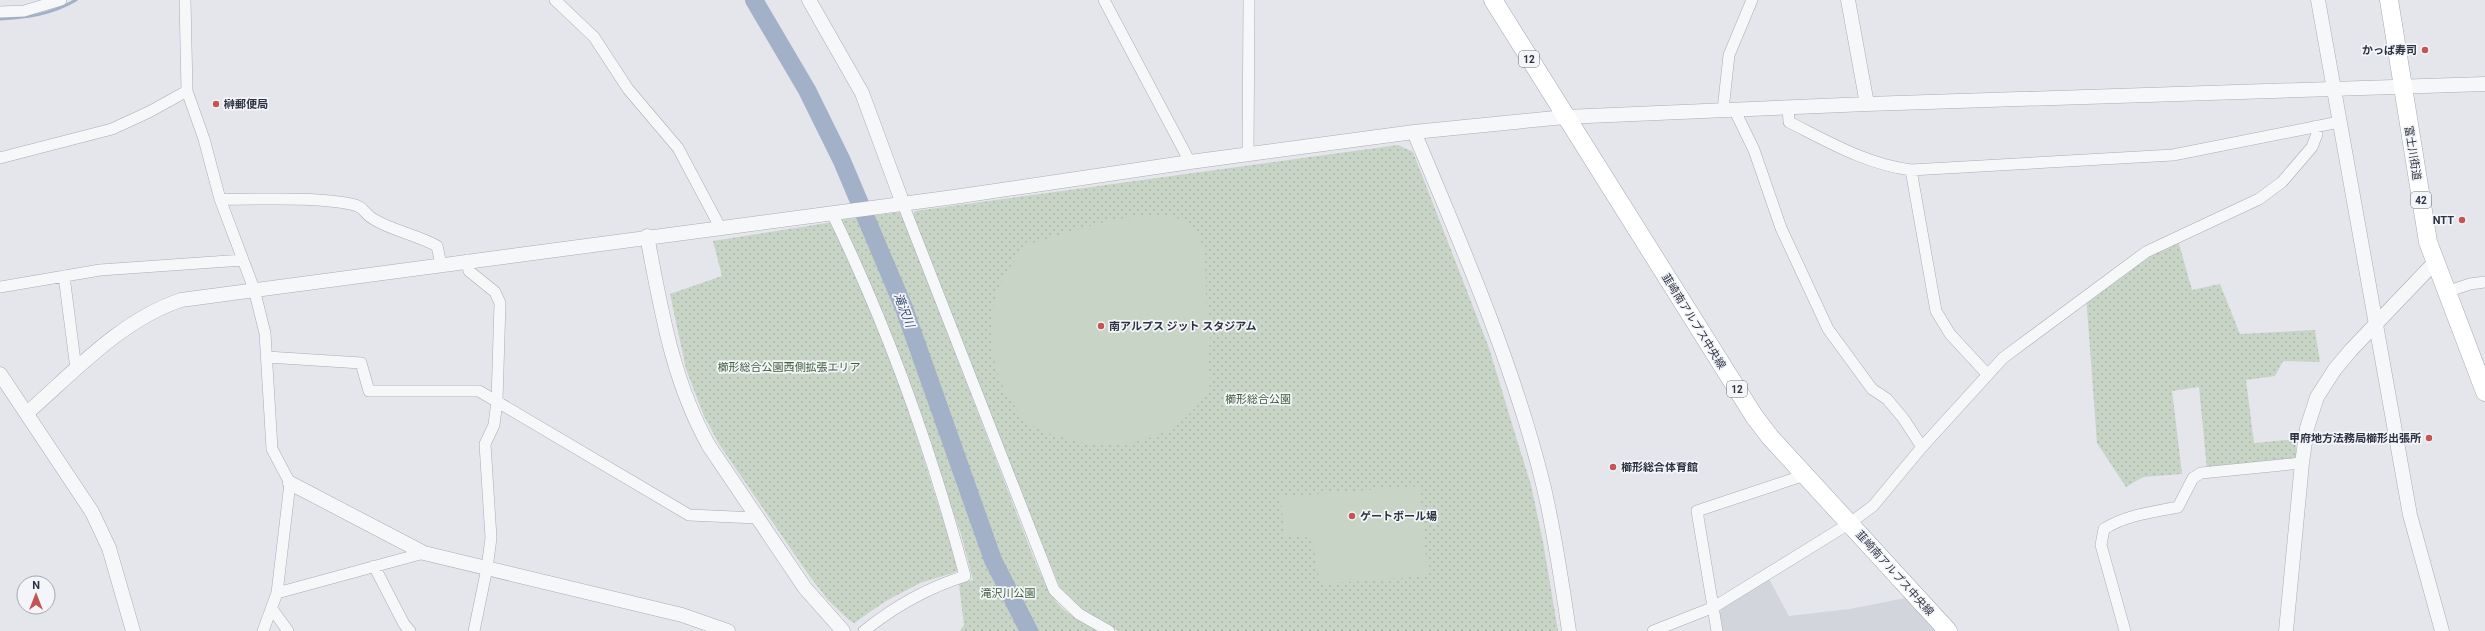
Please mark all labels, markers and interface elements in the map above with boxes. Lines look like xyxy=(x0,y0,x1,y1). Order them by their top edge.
place label: かっぱ寿司 xyxy=(2362,44,2417,57)
marker: かっぱ寿司 xyxy=(2420,45,2430,55)
road number: 12 xyxy=(1519,51,1539,67)
place label: 榊郵便局 xyxy=(223,98,268,111)
marker: 榊郵便局 xyxy=(211,99,221,109)
street label: 富士川街道 xyxy=(2402,125,2423,181)
road number: 42 xyxy=(2411,192,2431,208)
place label: NTT xyxy=(2433,214,2454,227)
marker: NTT xyxy=(2457,215,2467,225)
street label: 韮崎南アルプス中央線 xyxy=(1659,271,1728,371)
water label: 滝沢川 xyxy=(891,291,918,331)
place label: 南アルプス ジット スタジアム xyxy=(1109,320,1257,333)
marker: 南アルプス ジット スタジアム xyxy=(1096,321,1106,331)
park label: 櫛形総合公園西側拡張エリア xyxy=(718,361,861,374)
road number: 12 xyxy=(1727,381,1747,397)
park label: 櫛形総合公園 xyxy=(1225,393,1291,406)
place label: 甲府地方法務局櫛形出張所 xyxy=(2289,432,2421,445)
marker: 甲府地方法務局櫛形出張所 xyxy=(2424,433,2434,443)
place label: 櫛形総合体育館 xyxy=(1621,461,1698,474)
marker: 櫛形総合体育館 xyxy=(1608,462,1618,472)
place label: ゲートボール場 xyxy=(1360,510,1437,523)
marker: ゲートボール場 xyxy=(1347,511,1357,521)
street label: 韮崎南アルプス中央線 xyxy=(1853,528,1936,619)
north arrow xyxy=(16,575,56,615)
text: N xyxy=(32,579,40,592)
park label: 滝沢川公園 xyxy=(981,587,1036,600)

